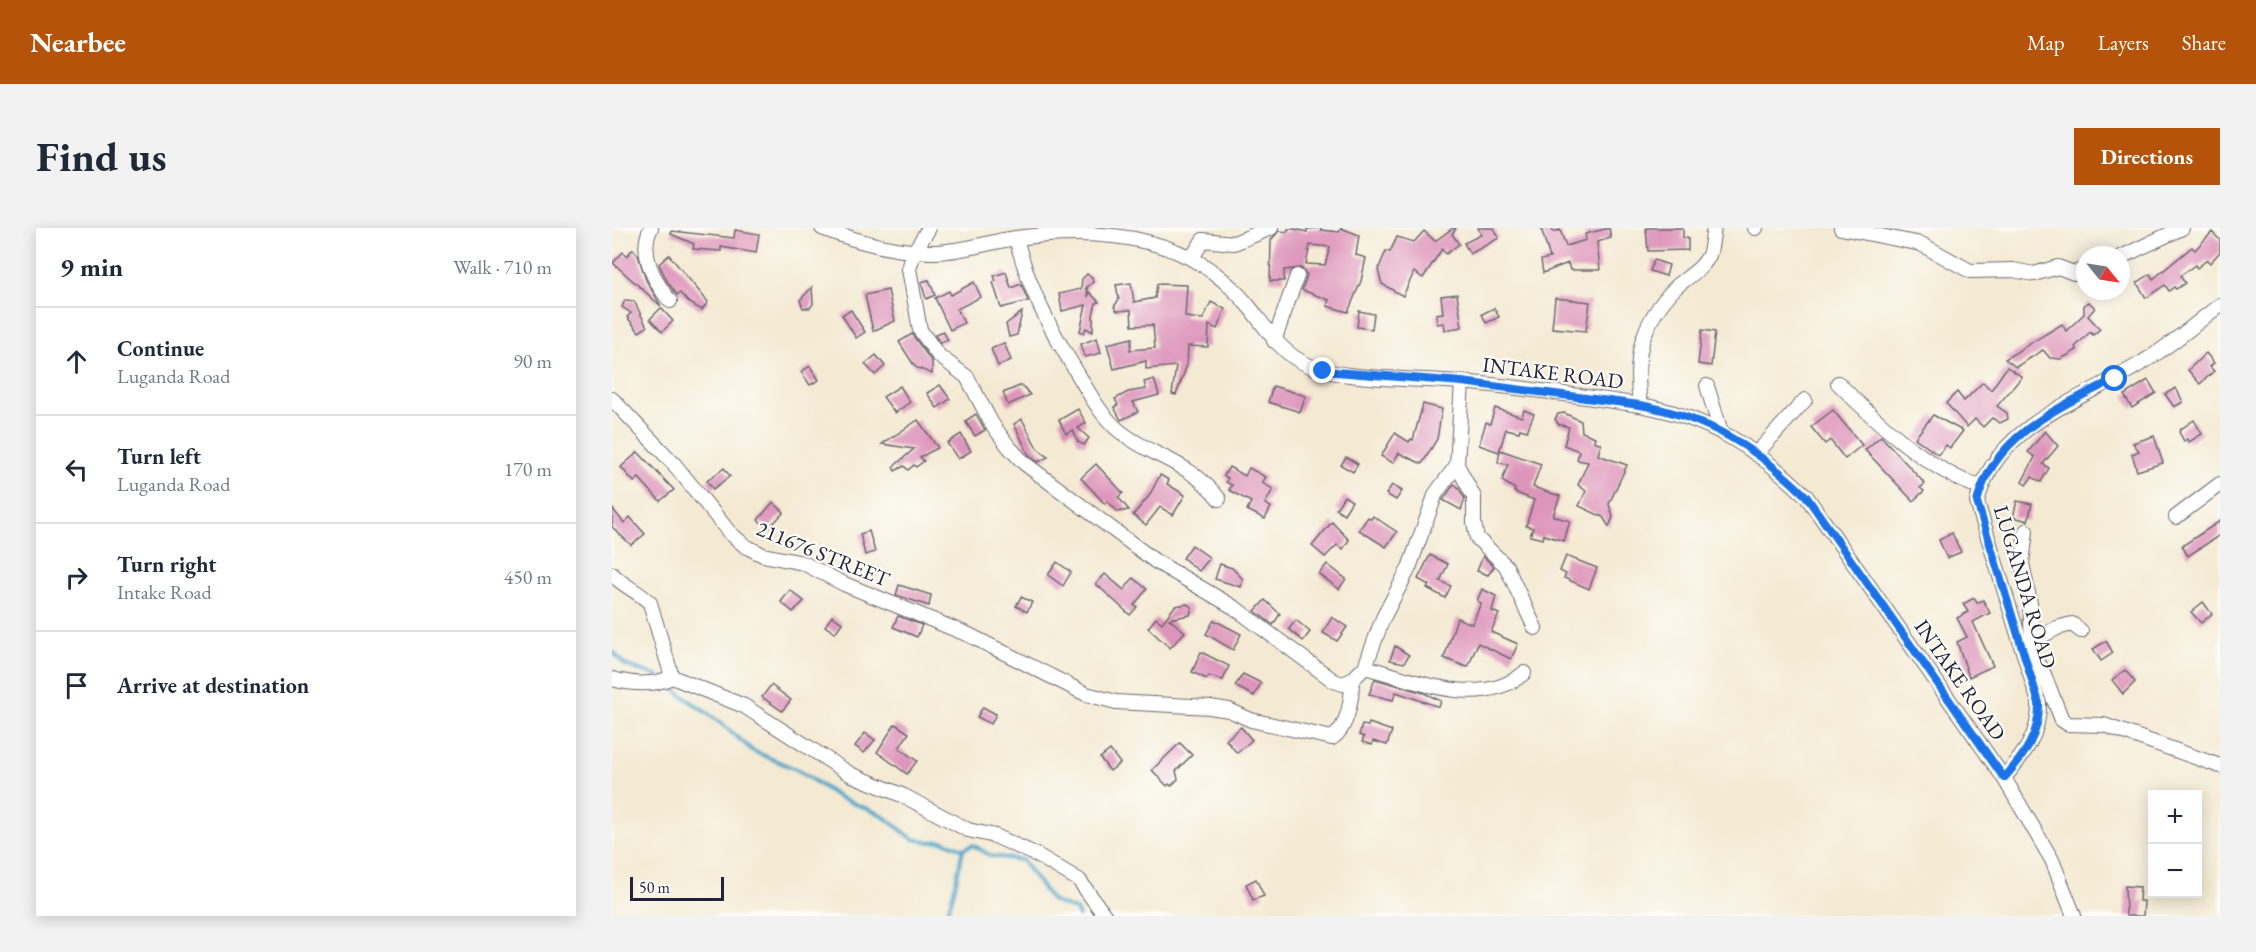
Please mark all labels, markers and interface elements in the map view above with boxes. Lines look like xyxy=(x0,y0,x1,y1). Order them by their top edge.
text: Nearbee xyxy=(30,24,126,60)
text: Map xyxy=(2027,29,2065,56)
text: Layers xyxy=(2098,29,2149,56)
text: Share xyxy=(2182,29,2226,56)
button: Directions xyxy=(2074,128,2220,185)
text: Find us xyxy=(36,129,167,184)
north arrow xyxy=(2076,246,2130,300)
text: 9 min xyxy=(60,250,123,284)
text: Walk · 710 m xyxy=(453,254,552,280)
text: Continue xyxy=(117,334,204,363)
icon: ahead xyxy=(60,345,93,378)
text: 90 m xyxy=(513,348,552,374)
street label: INTAKE ROAD xyxy=(1481,350,1625,395)
route end xyxy=(1309,357,1335,383)
text: Luganda Road xyxy=(117,363,230,389)
route start xyxy=(2101,365,2127,391)
text: Turn left xyxy=(117,442,201,471)
icon: left xyxy=(60,453,93,486)
text: 170 m xyxy=(504,456,552,482)
text: Luganda Road xyxy=(117,471,230,497)
street label: LUGANDA ROAD xyxy=(1988,502,2063,672)
street label: 211676 STREET xyxy=(753,515,895,593)
text: Turn right xyxy=(117,550,216,579)
icon: right xyxy=(60,561,93,594)
text: 450 m xyxy=(504,564,552,590)
text: Intake Road xyxy=(117,579,212,605)
street label: INTAKE ROAD xyxy=(1909,614,2012,746)
icon: arrive xyxy=(60,669,93,702)
text: Arrive at destination xyxy=(117,671,309,700)
map controls xyxy=(2148,790,2202,898)
button: + xyxy=(2148,790,2202,844)
button: − xyxy=(2148,844,2202,898)
scale bar xyxy=(630,874,724,902)
text: 50 m xyxy=(639,877,670,898)

